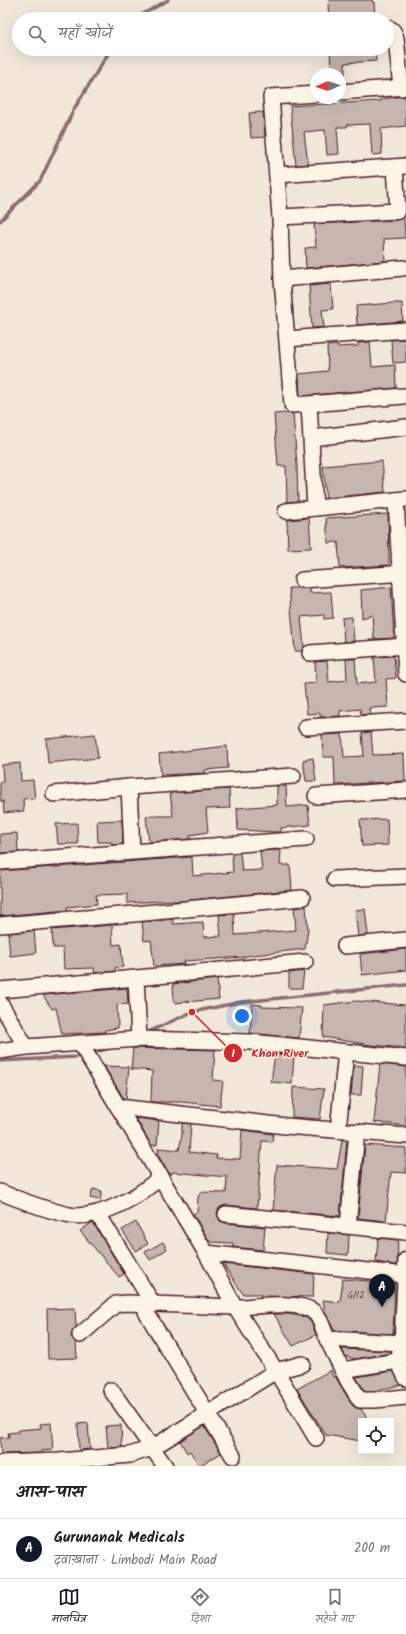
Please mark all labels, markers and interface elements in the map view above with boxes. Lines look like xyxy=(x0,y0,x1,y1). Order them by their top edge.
search box xyxy=(12,12,394,56)
text: यहाँ खोजें xyxy=(58,22,112,46)
icon: search xyxy=(26,23,48,45)
north arrow xyxy=(310,68,346,104)
your location xyxy=(232,1006,252,1026)
callout: Khan River xyxy=(223,1041,316,1065)
text: 1 xyxy=(231,1044,235,1063)
text: Khan River xyxy=(252,1044,309,1063)
pin: A xyxy=(369,1274,395,1307)
house number: G/12 xyxy=(348,1288,364,1303)
map controls xyxy=(358,1418,394,1454)
button: locate xyxy=(358,1418,394,1454)
text: आस-पास xyxy=(16,1479,84,1506)
text: Gurunanak Medicals xyxy=(54,1526,185,1550)
text: A xyxy=(25,1538,33,1559)
text: 200 m xyxy=(354,1538,390,1559)
text: दवाख़ाना · Limbodi Main Road xyxy=(54,1550,217,1571)
tab: मानचित्र xyxy=(52,1586,86,1628)
tab: दिशा xyxy=(189,1586,211,1628)
tab: सहेजे गए xyxy=(315,1586,354,1628)

